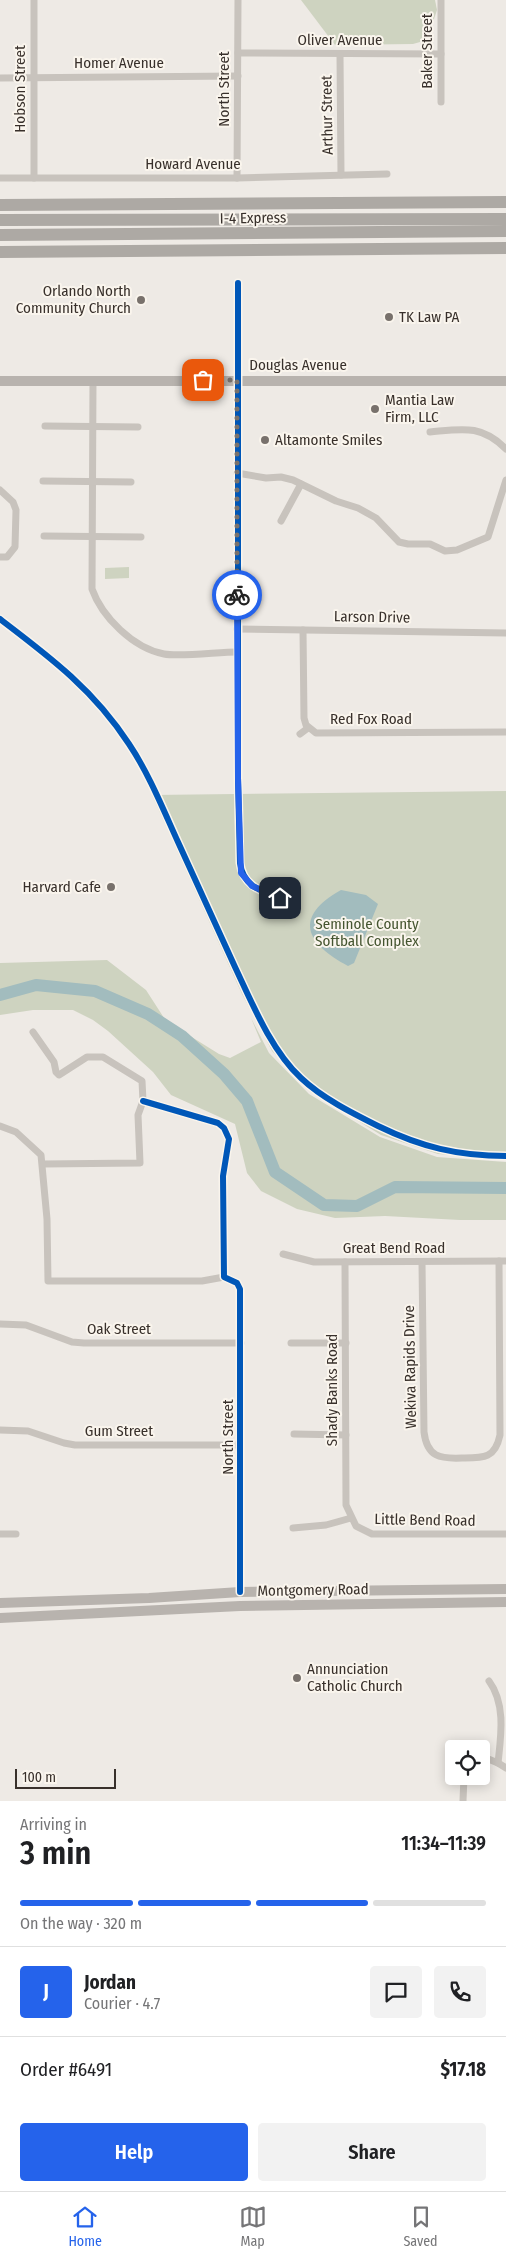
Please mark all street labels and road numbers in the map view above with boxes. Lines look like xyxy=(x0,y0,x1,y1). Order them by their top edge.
street label: Baker Street xyxy=(418,13,436,89)
street label: Oliver Avenue xyxy=(297,31,383,49)
street label: Hobson Street xyxy=(11,45,29,133)
street label: North Street xyxy=(215,51,233,127)
street label: Homer Avenue xyxy=(74,54,164,72)
street label: Arthur Street xyxy=(317,75,337,155)
street label: Howard Avenue xyxy=(145,155,241,173)
street label: I-4 Express xyxy=(220,208,286,228)
street label: Douglas Avenue xyxy=(249,356,347,374)
street label: Larson Drive xyxy=(334,607,410,627)
street label: Red Fox Road xyxy=(330,710,412,728)
street label: Great Bend Road xyxy=(343,1239,445,1257)
street label: Wekiva Rapids Drive xyxy=(400,1305,420,1429)
street label: Oak Street xyxy=(87,1320,151,1338)
street label: Shady Banks Road xyxy=(323,1334,341,1446)
street label: North Street xyxy=(219,1399,237,1475)
street label: Gum Street xyxy=(85,1422,153,1440)
street label: Little Bend Road xyxy=(374,1510,476,1530)
street label: Montgomery Road xyxy=(257,1580,369,1600)

